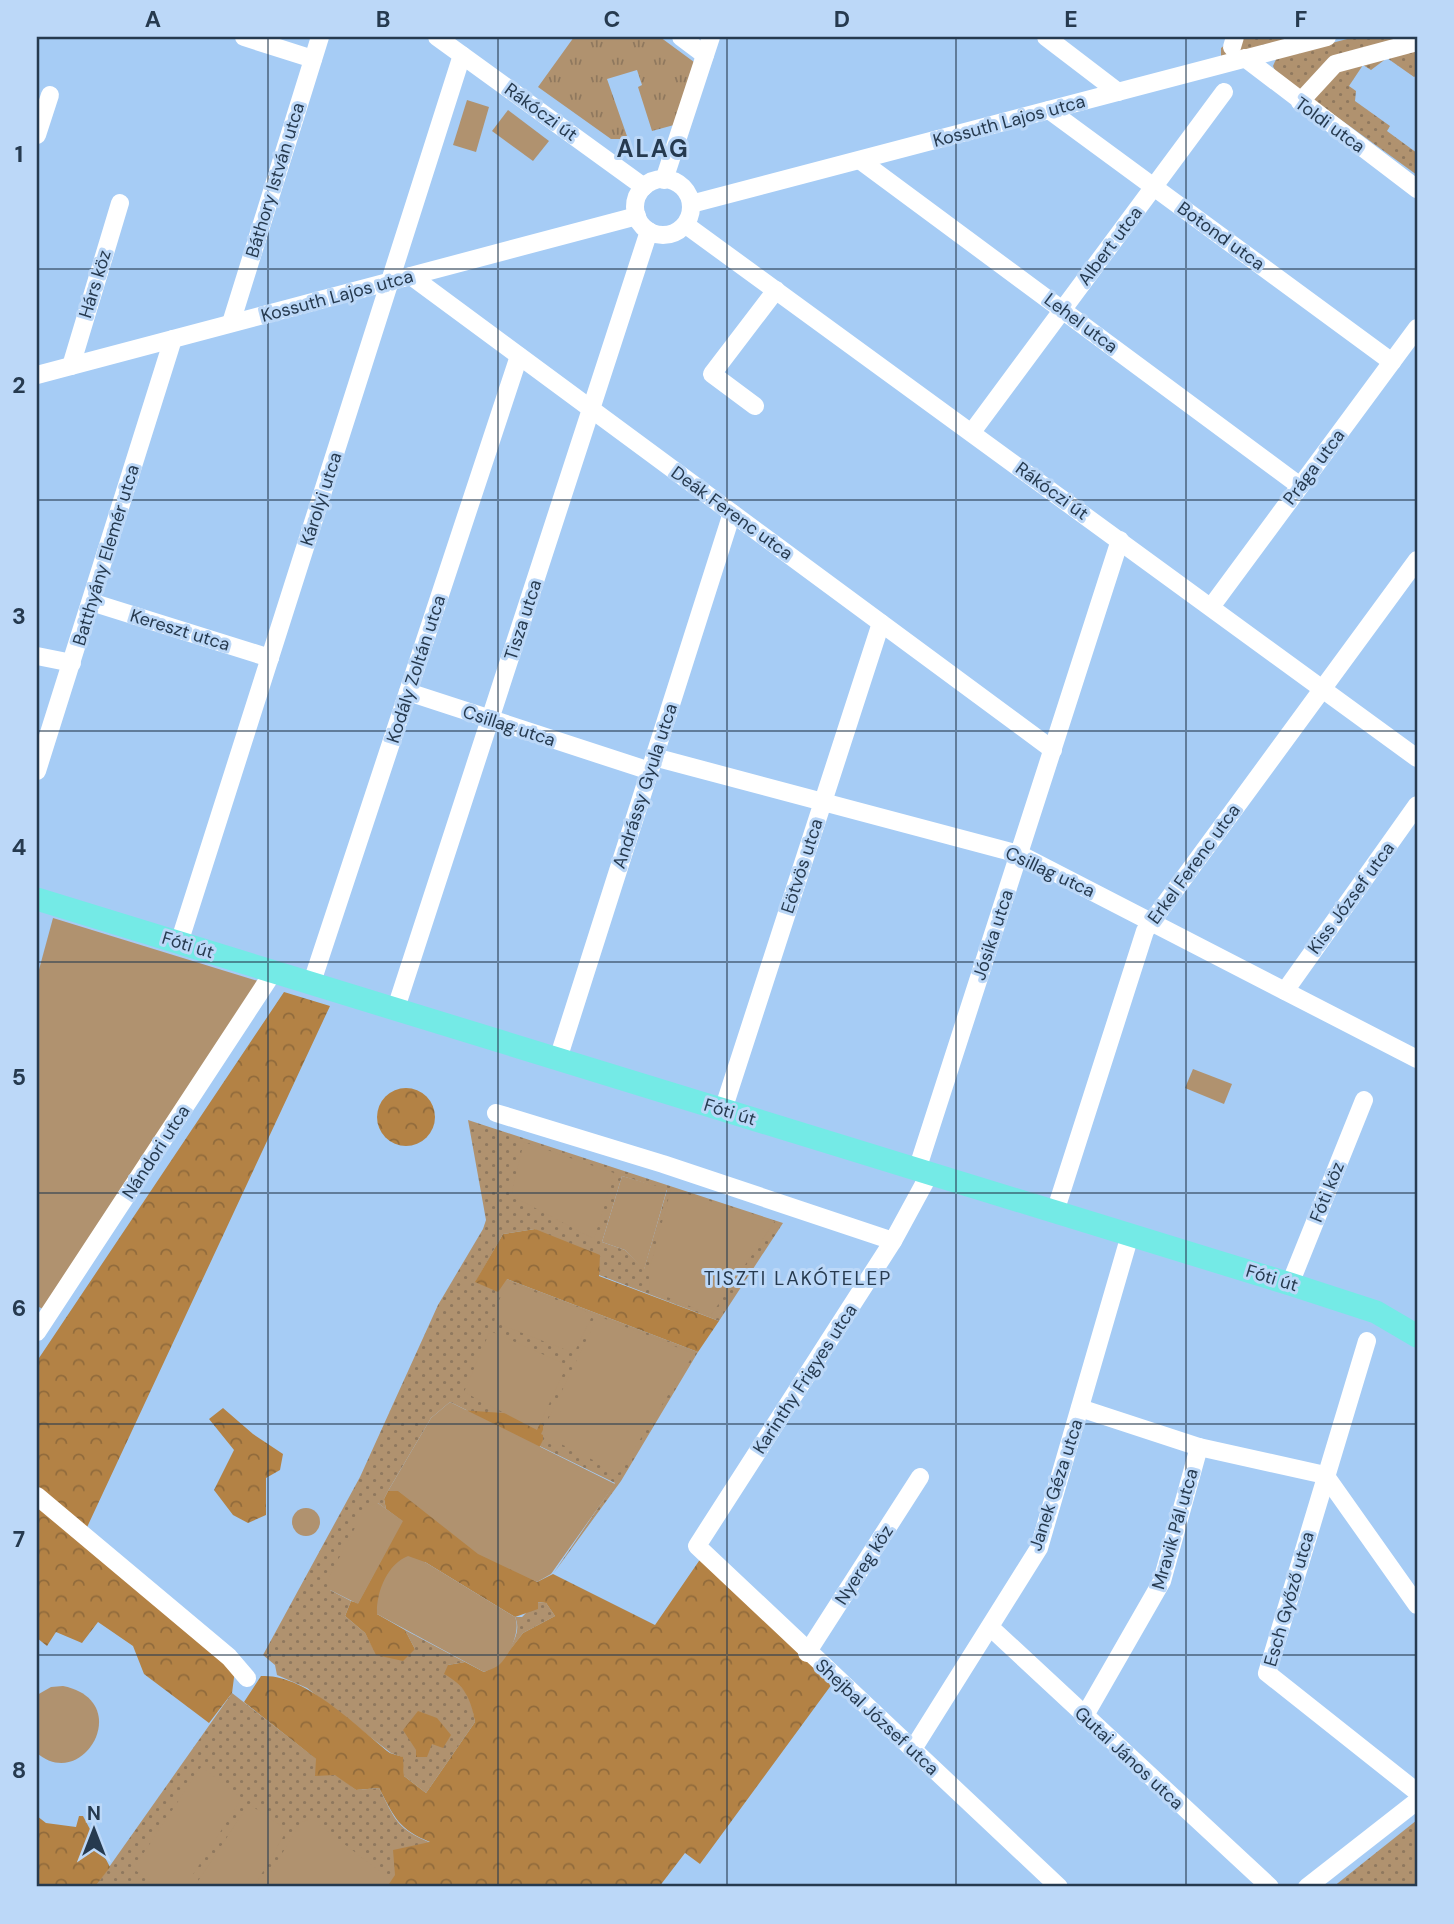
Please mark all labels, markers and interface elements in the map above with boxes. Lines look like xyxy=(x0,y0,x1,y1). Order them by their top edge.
text: A xyxy=(145,4,161,34)
text: B xyxy=(376,4,390,34)
text: C xyxy=(604,4,620,34)
text: D xyxy=(834,4,850,34)
text: E xyxy=(1064,4,1078,34)
text: F xyxy=(1295,4,1308,34)
street label: Rákóczi út xyxy=(500,77,582,147)
street label: Kossuth Lajos utca xyxy=(930,89,1088,153)
street label: Toldi utca xyxy=(1290,92,1370,158)
street label: Báthory István utca xyxy=(240,100,310,260)
district label: ALAG xyxy=(616,133,690,164)
text: 1 xyxy=(15,139,23,169)
street label: Botond utca xyxy=(1173,196,1269,276)
street label: Albert utca xyxy=(1072,202,1148,290)
street label: Hárs köz xyxy=(73,247,117,321)
street label: Kossuth Lajos utca xyxy=(258,264,416,328)
street label: Lehel utca xyxy=(1039,288,1123,358)
text: 2 xyxy=(12,370,26,400)
street label: Prága utca xyxy=(1278,424,1350,510)
street label: Károlyi utca xyxy=(295,449,347,549)
street label: Rákóczi út xyxy=(1011,456,1093,526)
street label: Deák Ferenc utca xyxy=(666,461,798,565)
street label: Batthyány Elemér utca xyxy=(67,462,145,648)
street label: Tisza utca xyxy=(499,577,547,663)
street label: Kodály Zoltán utca xyxy=(381,592,451,746)
text: 3 xyxy=(12,601,26,631)
street label: Kereszt utca xyxy=(127,603,233,657)
street label: Csillag utca xyxy=(460,700,558,752)
street label: Andrássy Gyula utca xyxy=(607,700,683,872)
street label: Erkel Ferenc utca xyxy=(1142,799,1246,929)
street label: Eötvös utca xyxy=(775,816,829,916)
text: 4 xyxy=(12,832,27,862)
street label: Kiss József utca xyxy=(1302,837,1400,959)
street label: Csillag utca xyxy=(1001,841,1099,903)
street label: Jósika utca xyxy=(967,887,1019,983)
street label: Fóti út xyxy=(159,926,217,964)
text: 5 xyxy=(12,1062,26,1092)
street label: Fóti út xyxy=(701,1093,759,1131)
street label: Nándori utca xyxy=(117,1100,195,1204)
street label: Fóti köz xyxy=(1304,1158,1350,1226)
street label: Fóti út xyxy=(1243,1259,1301,1297)
district label: TISZTI LAKÓTELEP xyxy=(704,1266,892,1291)
text: 6 xyxy=(12,1293,26,1323)
street label: Karinthy Frigyes utca xyxy=(747,1299,863,1459)
street label: Janek Géza utca xyxy=(1023,1416,1089,1554)
street label: Mravik Pál utca xyxy=(1146,1466,1204,1592)
street label: Nyereg köz xyxy=(829,1521,899,1609)
text: 7 xyxy=(13,1524,25,1554)
street label: Esch Győző utca xyxy=(1258,1529,1320,1669)
street label: Shejbal József utca xyxy=(810,1653,944,1781)
street label: Gutai János utca xyxy=(1069,1701,1189,1815)
text: 8 xyxy=(12,1755,26,1785)
north arrow xyxy=(60,1794,130,1864)
text: N xyxy=(87,1801,101,1826)

